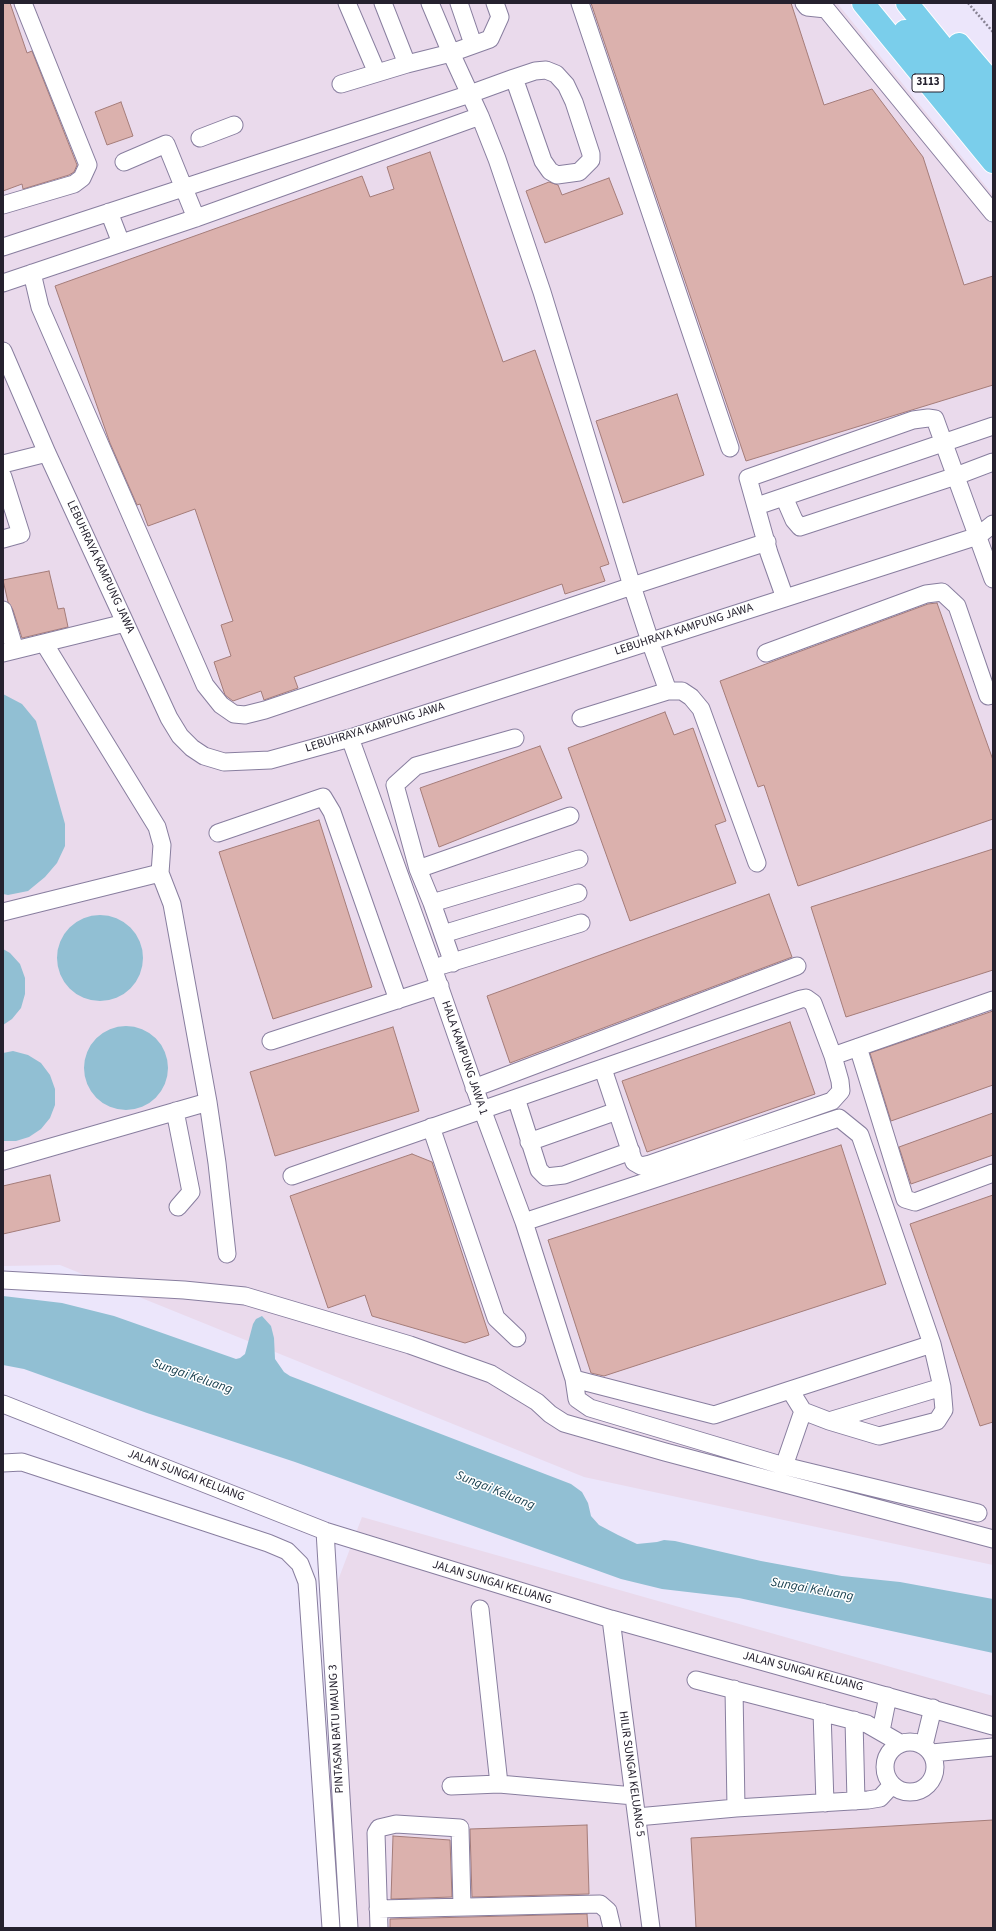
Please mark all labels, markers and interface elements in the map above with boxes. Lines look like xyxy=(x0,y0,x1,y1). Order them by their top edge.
road number: 3113 xyxy=(912,74,944,92)
street label: LEBUHRAYA KAMPUNG JAWA xyxy=(63,498,137,636)
street label: LEBUHRAYA KAMPUNG JAWA xyxy=(613,601,755,659)
street label: LEBUHRAYA KAMPUNG JAWA xyxy=(304,700,446,756)
street label: HALA KAMPUNG JAWA 1 xyxy=(438,999,490,1117)
water label: Sungai Keluang xyxy=(150,1356,234,1398)
street label: JALAN SUNGAI KELUANG xyxy=(125,1447,247,1505)
water label: Sungai Keluang xyxy=(453,1468,537,1514)
street label: JALAN SUNGAI KELUANG xyxy=(431,1558,553,1608)
water label: Sungai Keluang xyxy=(769,1575,855,1605)
street label: JALAN SUNGAI KELUANG xyxy=(741,1649,865,1695)
street label: PINTASAN BATU MAUNG 3 xyxy=(326,1664,348,1794)
street label: HILIR SUNGAI KELUANG 5 xyxy=(615,1710,647,1838)

